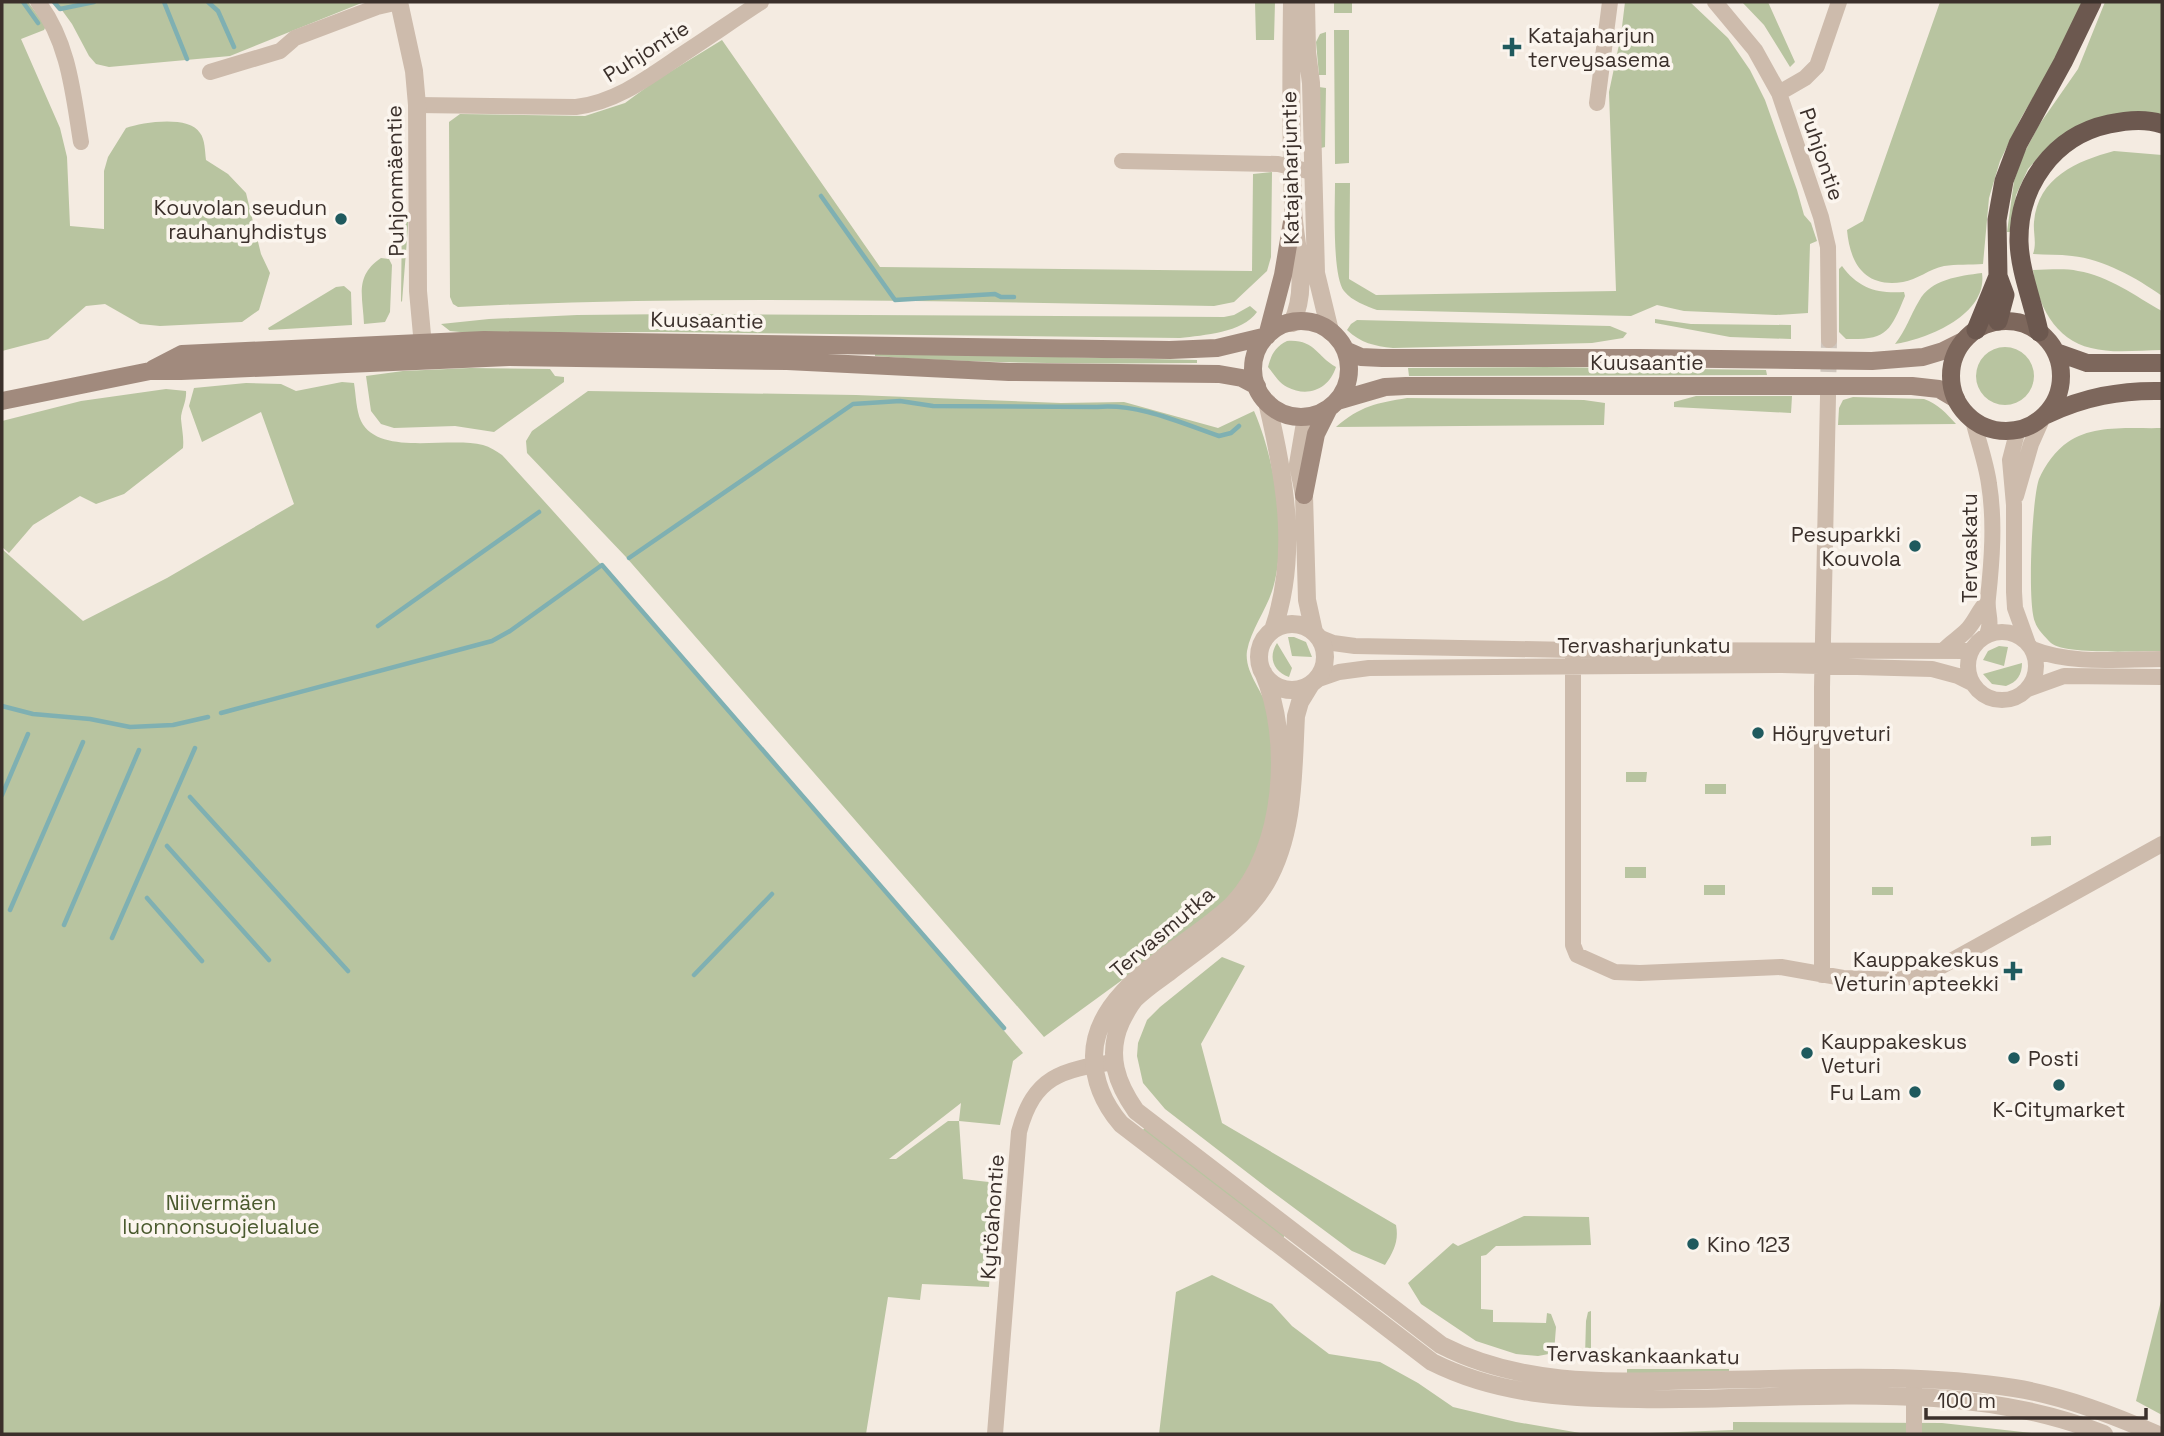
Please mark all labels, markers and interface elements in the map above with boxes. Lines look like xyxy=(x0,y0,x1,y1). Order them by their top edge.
street label: Puhjontie xyxy=(598,14,694,88)
place label: Katajaharjun terveysasema xyxy=(1528,22,1670,73)
marker: Katajaharjun terveysasema xyxy=(1502,37,1522,57)
street label: Katajaharjuntie xyxy=(1275,91,1305,245)
street label: Puhjontie xyxy=(1794,104,1850,204)
street label: Puhjonmäentie xyxy=(380,105,410,257)
place label: Kouvolan seudun rauhanyhdistys xyxy=(154,194,327,245)
marker: Kouvolan seudun rauhanyhdistys xyxy=(333,211,349,227)
street label: Kuusaantie xyxy=(650,306,764,334)
street label: Kuusaantie xyxy=(1590,349,1704,376)
street label: Tervaskatu xyxy=(1956,493,1983,603)
place label: Pesuparkki Kouvola xyxy=(1791,521,1901,572)
marker: Pesuparkki Kouvola xyxy=(1907,538,1923,554)
street label: Tervasharjunkatu xyxy=(1557,632,1731,659)
place label: Höyryveturi xyxy=(1772,720,1891,747)
marker: Höyryveturi xyxy=(1750,725,1766,741)
street label: Tervasmutka xyxy=(1104,880,1220,984)
place label: Kauppakeskus Veturin apteekki xyxy=(1834,946,1999,997)
marker: Kauppakeskus Veturin apteekki xyxy=(2005,963,2021,979)
place label: Kauppakeskus Veturi xyxy=(1821,1028,1967,1079)
marker: Kauppakeskus Veturi xyxy=(1799,1045,1815,1061)
place label: Posti xyxy=(2028,1045,2079,1072)
marker: Posti xyxy=(2006,1050,2022,1066)
marker: K-Citymarket xyxy=(2051,1077,2067,1093)
place label: Fu Lam xyxy=(1830,1079,1901,1106)
marker: Fu Lam xyxy=(1907,1084,1923,1100)
place label: K-Citymarket xyxy=(1992,1096,2126,1123)
street label: Kytöahontie xyxy=(974,1153,1010,1281)
park label: Niivermäen luonnonsuojelualue xyxy=(122,1189,320,1240)
place label: Kino 123 xyxy=(1707,1231,1790,1258)
marker: Kino 123 xyxy=(1685,1236,1701,1252)
street label: Tervaskankaankatu xyxy=(1546,1340,1740,1370)
scale bar xyxy=(1926,1376,2146,1420)
text: 100 m xyxy=(1937,1387,1996,1414)

